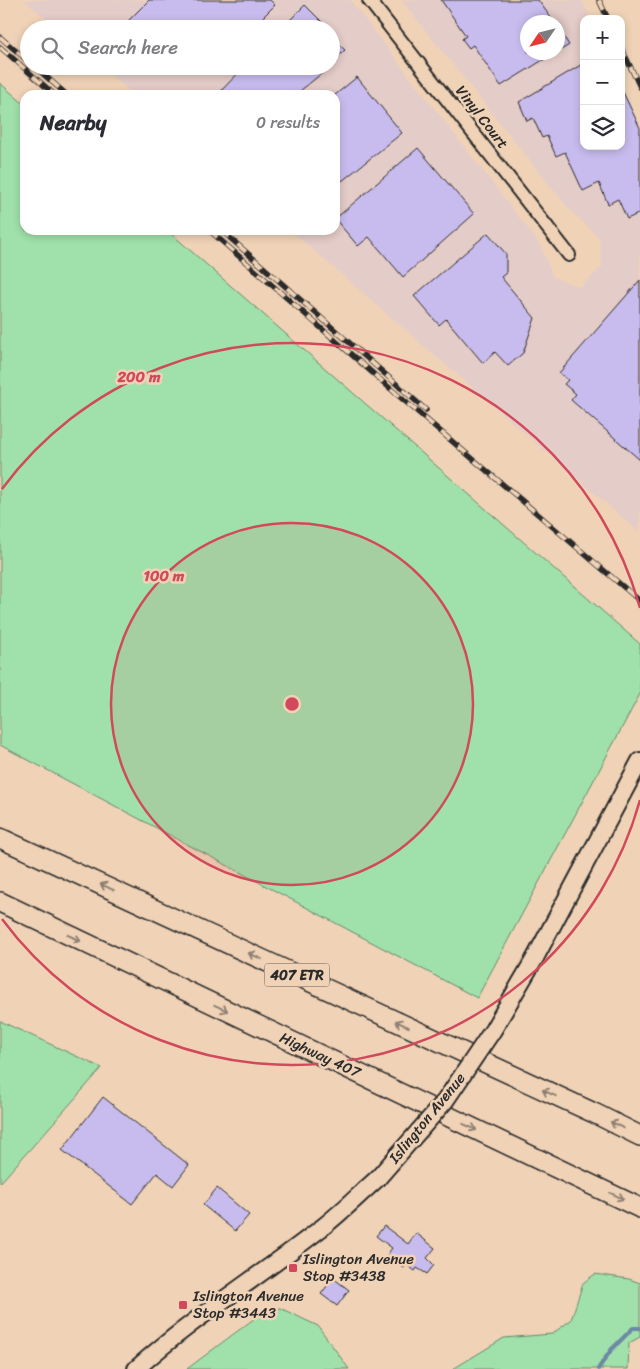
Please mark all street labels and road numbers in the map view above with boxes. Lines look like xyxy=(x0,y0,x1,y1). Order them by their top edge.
street label: Vinyl Court xyxy=(449,80,516,155)
road number: 407 ETR xyxy=(264,964,330,986)
street label: Highway 407 xyxy=(275,1025,366,1086)
street label: Islington Avenue xyxy=(381,1066,472,1170)

